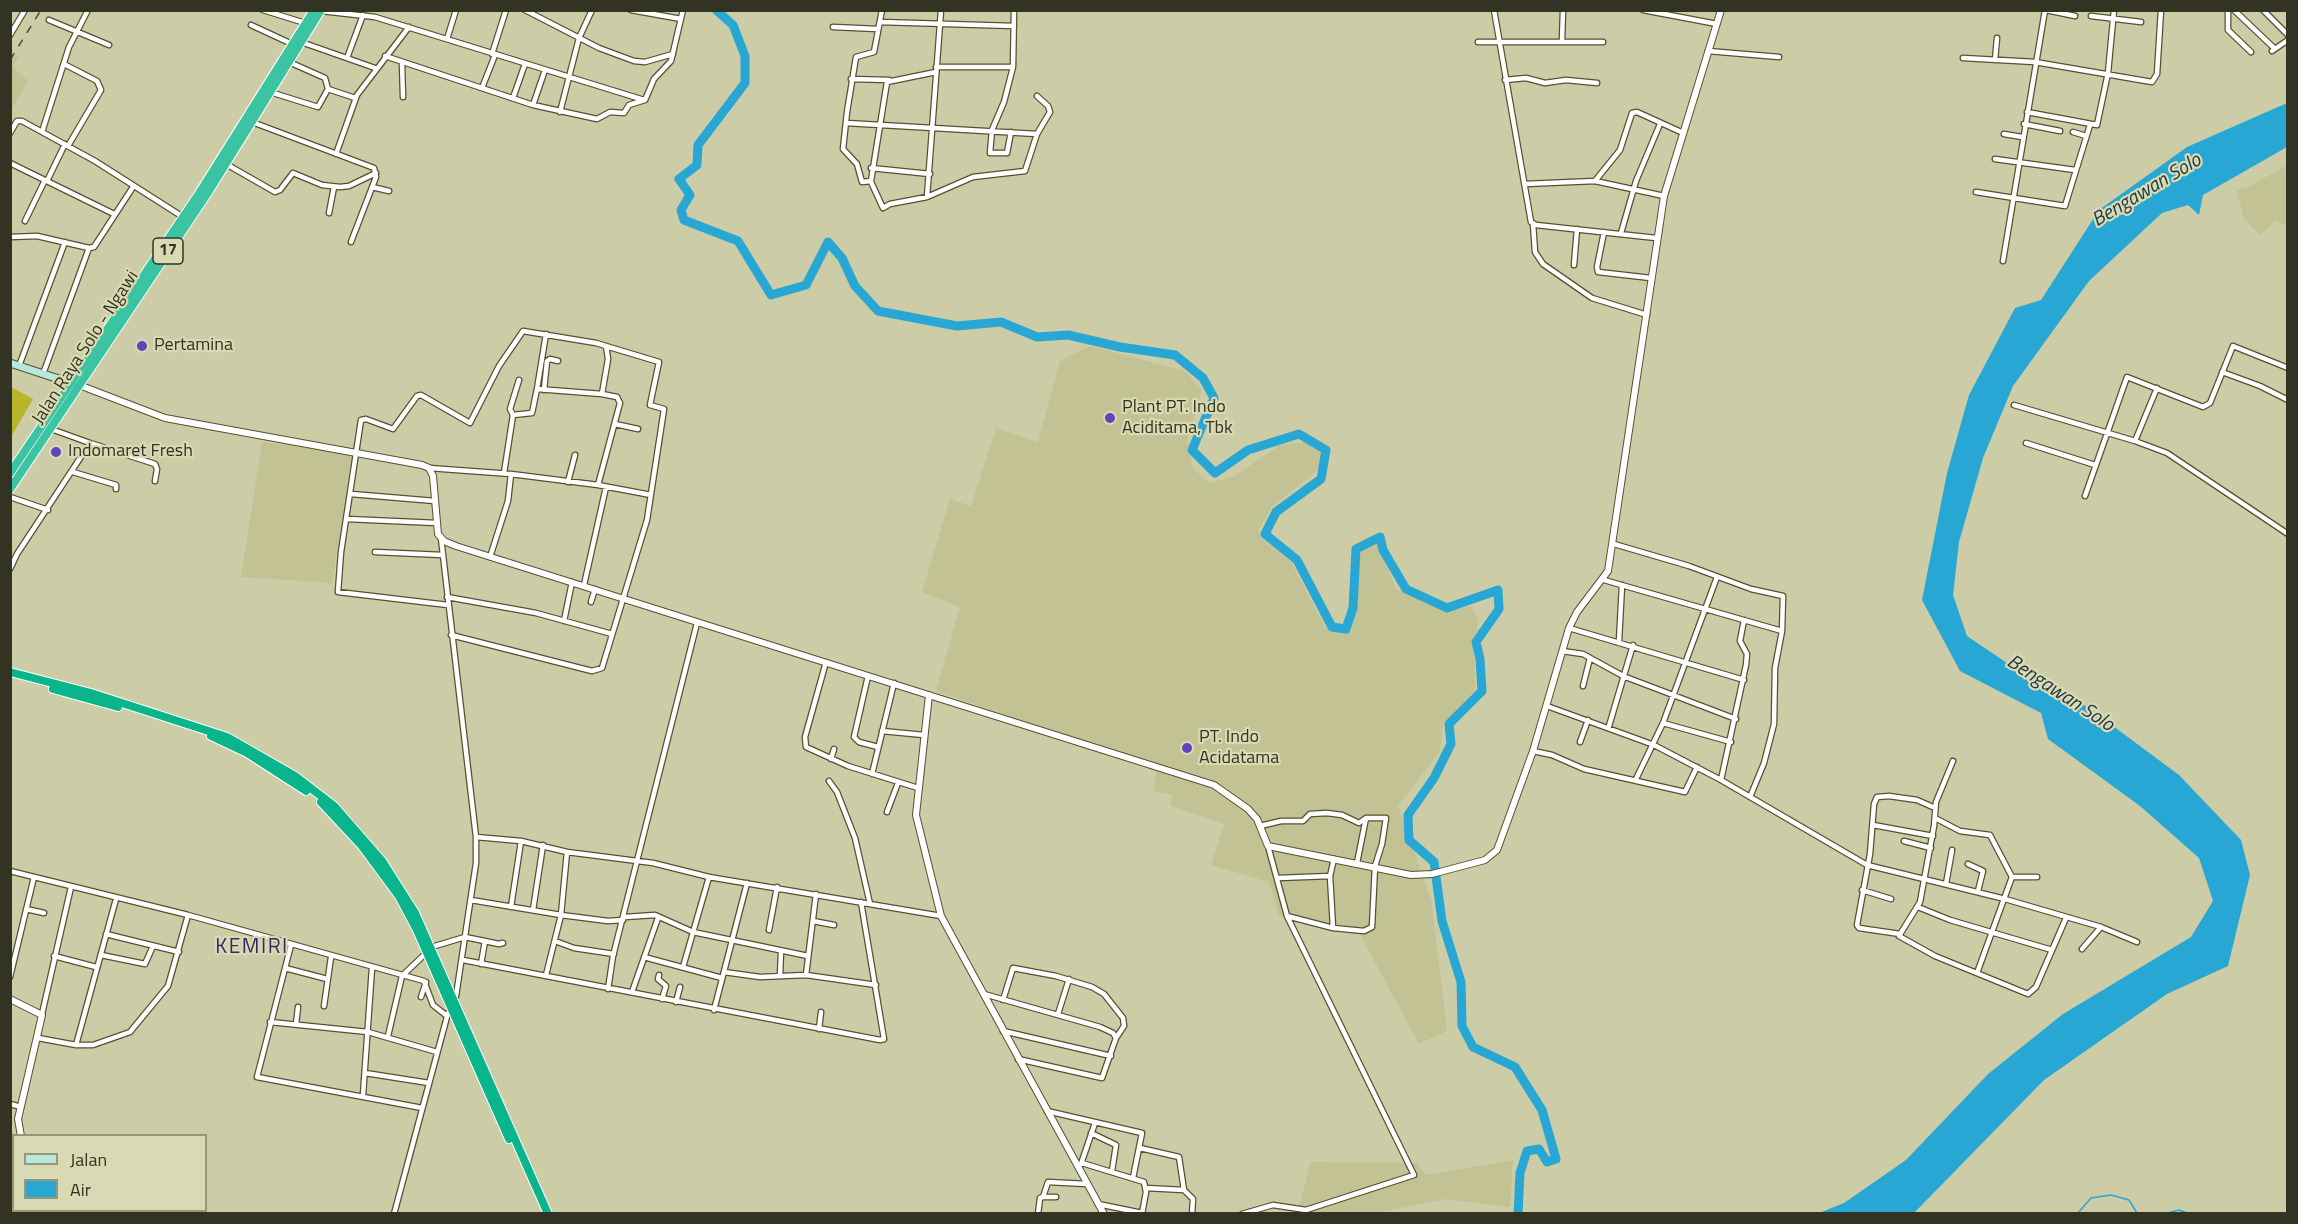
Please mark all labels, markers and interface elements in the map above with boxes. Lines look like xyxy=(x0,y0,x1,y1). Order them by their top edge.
water label: Bengawan Solo xyxy=(2088,149,2206,233)
road number: 17 xyxy=(153,238,183,264)
street label: Jalan Raya Solo - Ngawi xyxy=(28,267,144,429)
place label: Pertamina xyxy=(154,335,233,357)
marker: Pertamina xyxy=(135,339,149,353)
place label: Plant PT. Indo Aciditama, Tbk xyxy=(1122,397,1233,440)
marker: Plant PT. Indo Aciditama, Tbk xyxy=(1103,411,1117,425)
place label: Indomaret Fresh xyxy=(68,441,193,463)
marker: Indomaret Fresh xyxy=(49,445,63,459)
water label: Bengawan Solo xyxy=(2002,650,2118,738)
place label: PT. Indo Acidatama xyxy=(1199,727,1279,770)
marker: PT. Indo Acidatama xyxy=(1180,741,1194,755)
district label: KEMIRI xyxy=(215,935,289,961)
legend xyxy=(12,1134,207,1212)
text: Jalan xyxy=(70,1146,107,1173)
text: Air xyxy=(70,1176,91,1203)

